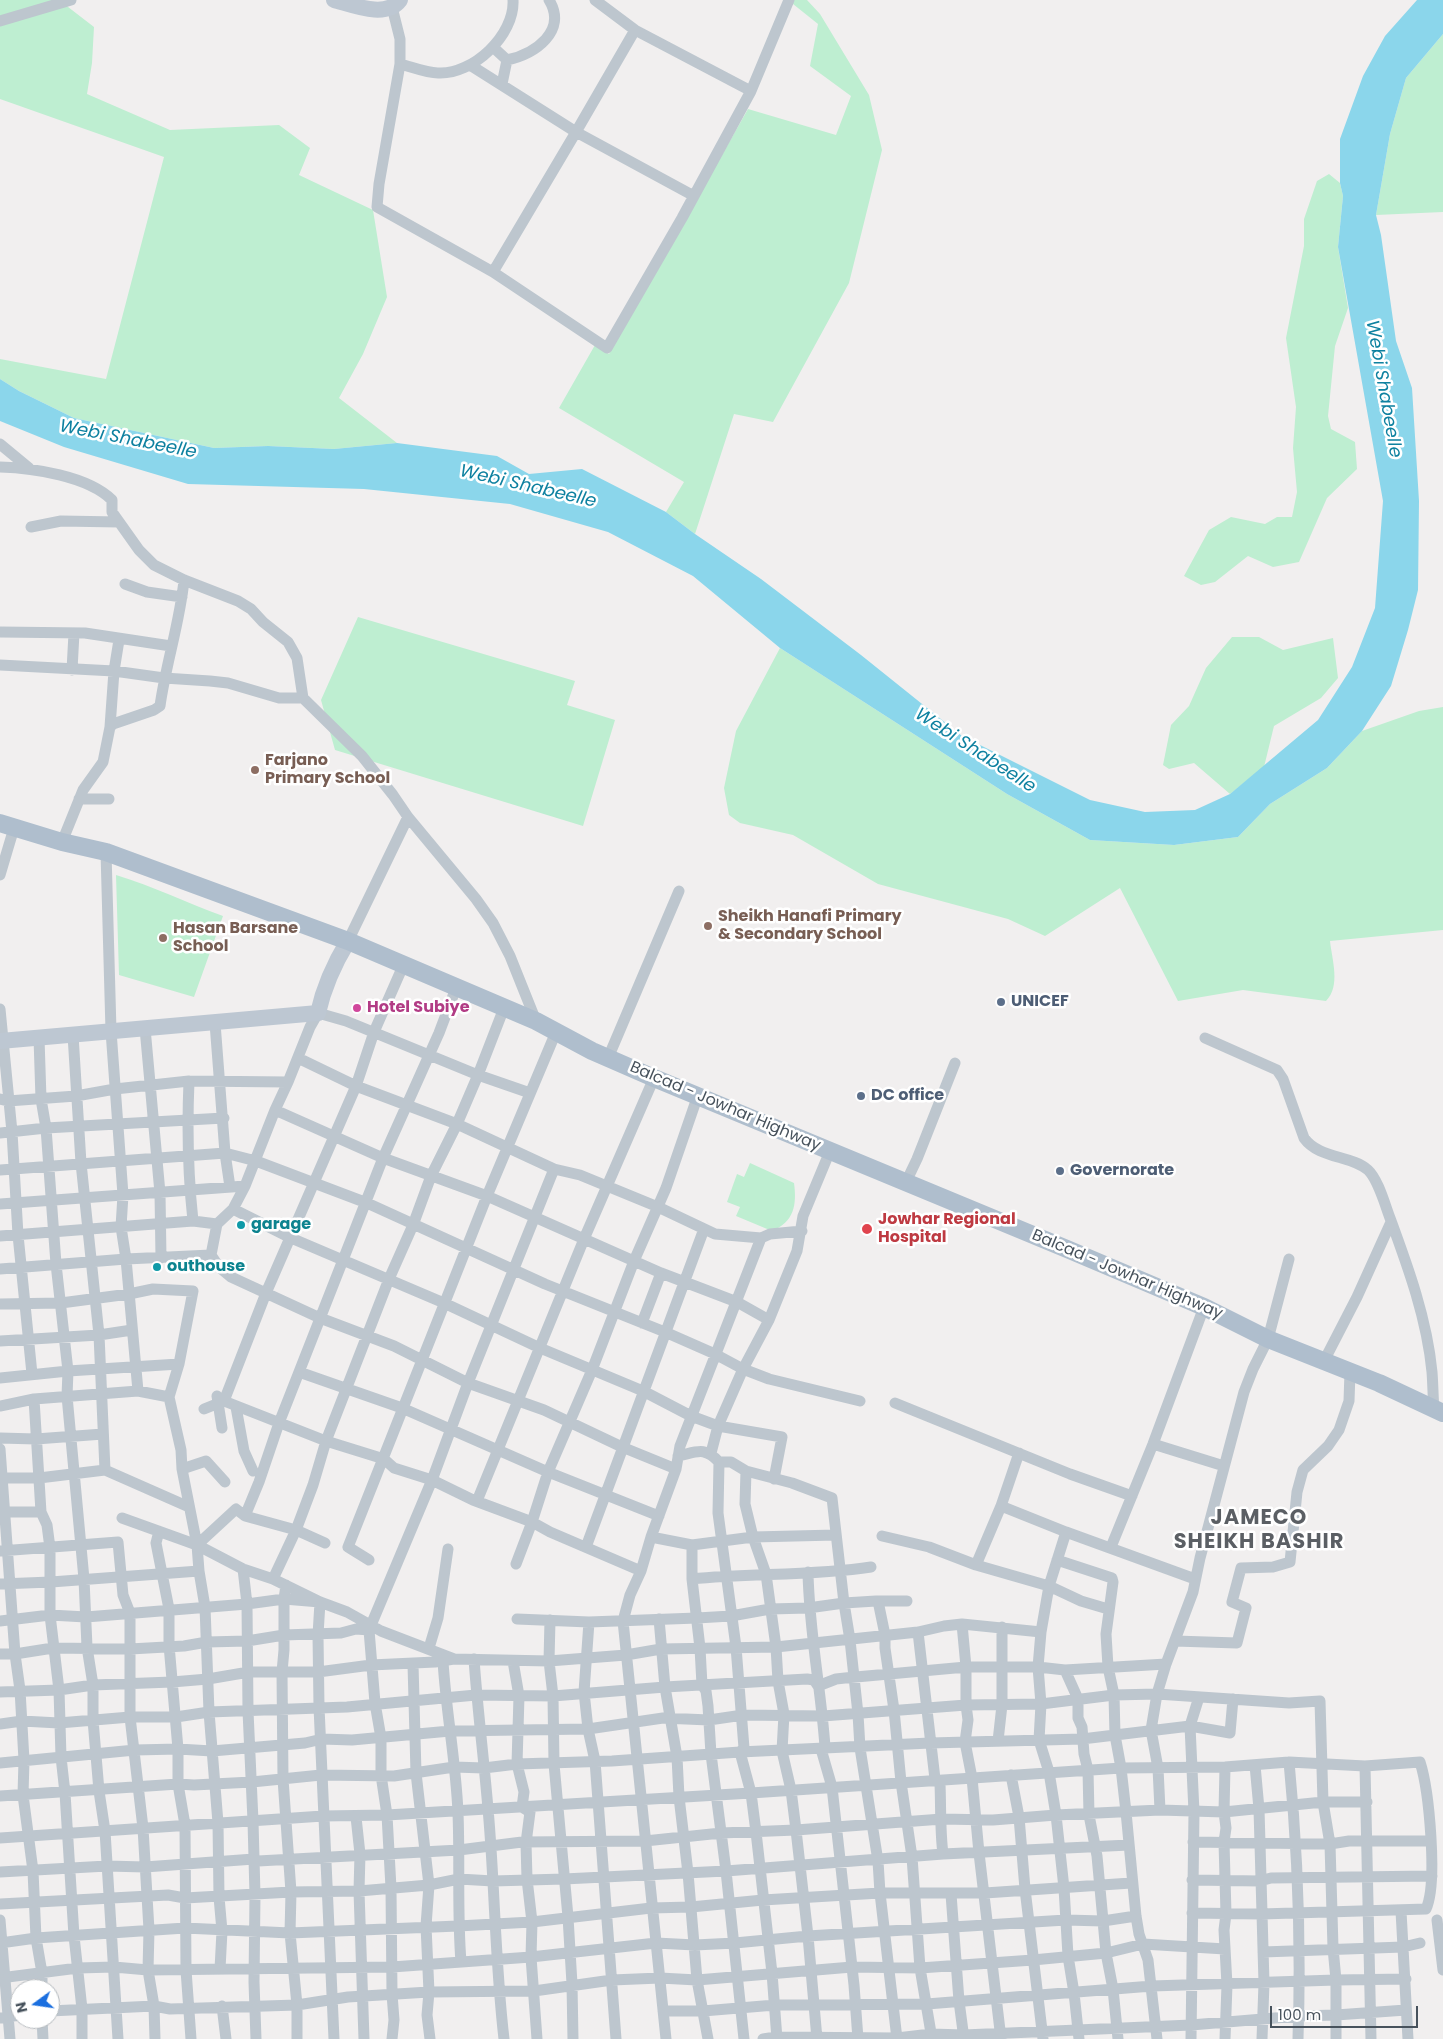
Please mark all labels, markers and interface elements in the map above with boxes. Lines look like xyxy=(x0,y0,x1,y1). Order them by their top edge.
water label: Webi Shabeelle xyxy=(1360,319,1406,459)
water label: Webi Shabeelle xyxy=(58,416,198,464)
water label: Webi Shabeelle xyxy=(458,461,598,513)
water label: Webi Shabeelle xyxy=(911,704,1039,798)
place label: Farjano Primary School xyxy=(265,751,390,789)
marker: Farjano Primary School xyxy=(249,764,261,776)
place label: Sheikh Hanafi Primary & Secondary School xyxy=(718,907,902,945)
place label: Hasan Barsane School xyxy=(173,919,298,957)
marker: Sheikh Hanafi Primary & Secondary School xyxy=(702,920,714,932)
marker: Hasan Barsane School xyxy=(157,932,169,944)
place label: UNICEF xyxy=(1011,992,1069,1012)
marker: UNICEF xyxy=(995,996,1007,1008)
place label: Hotel Subiye xyxy=(367,998,470,1018)
marker: Hotel Subiye xyxy=(351,1002,363,1014)
street label: Balcad - Jowhar Highway xyxy=(627,1058,823,1156)
place label: DC office xyxy=(871,1086,944,1106)
marker: DC office xyxy=(855,1090,867,1102)
place label: Governorate xyxy=(1070,1161,1174,1181)
marker: Governorate xyxy=(1054,1165,1066,1177)
place label: Jowhar Regional Hospital xyxy=(878,1210,1016,1248)
place label: garage xyxy=(251,1215,311,1235)
marker: garage xyxy=(235,1219,247,1231)
marker: Jowhar Regional Hospital xyxy=(860,1222,874,1236)
street label: Balcad - Jowhar Highway xyxy=(1029,1226,1225,1324)
place label: outhouse xyxy=(167,1257,245,1277)
marker: outhouse xyxy=(151,1261,163,1273)
district label: JAMECO SHEIKH BASHIR xyxy=(1172,1506,1346,1556)
north arrow xyxy=(10,1979,60,2029)
scale bar xyxy=(1273,1996,1420,2028)
text: N xyxy=(10,2000,32,2015)
text: 100 m xyxy=(1278,2004,1321,2025)

